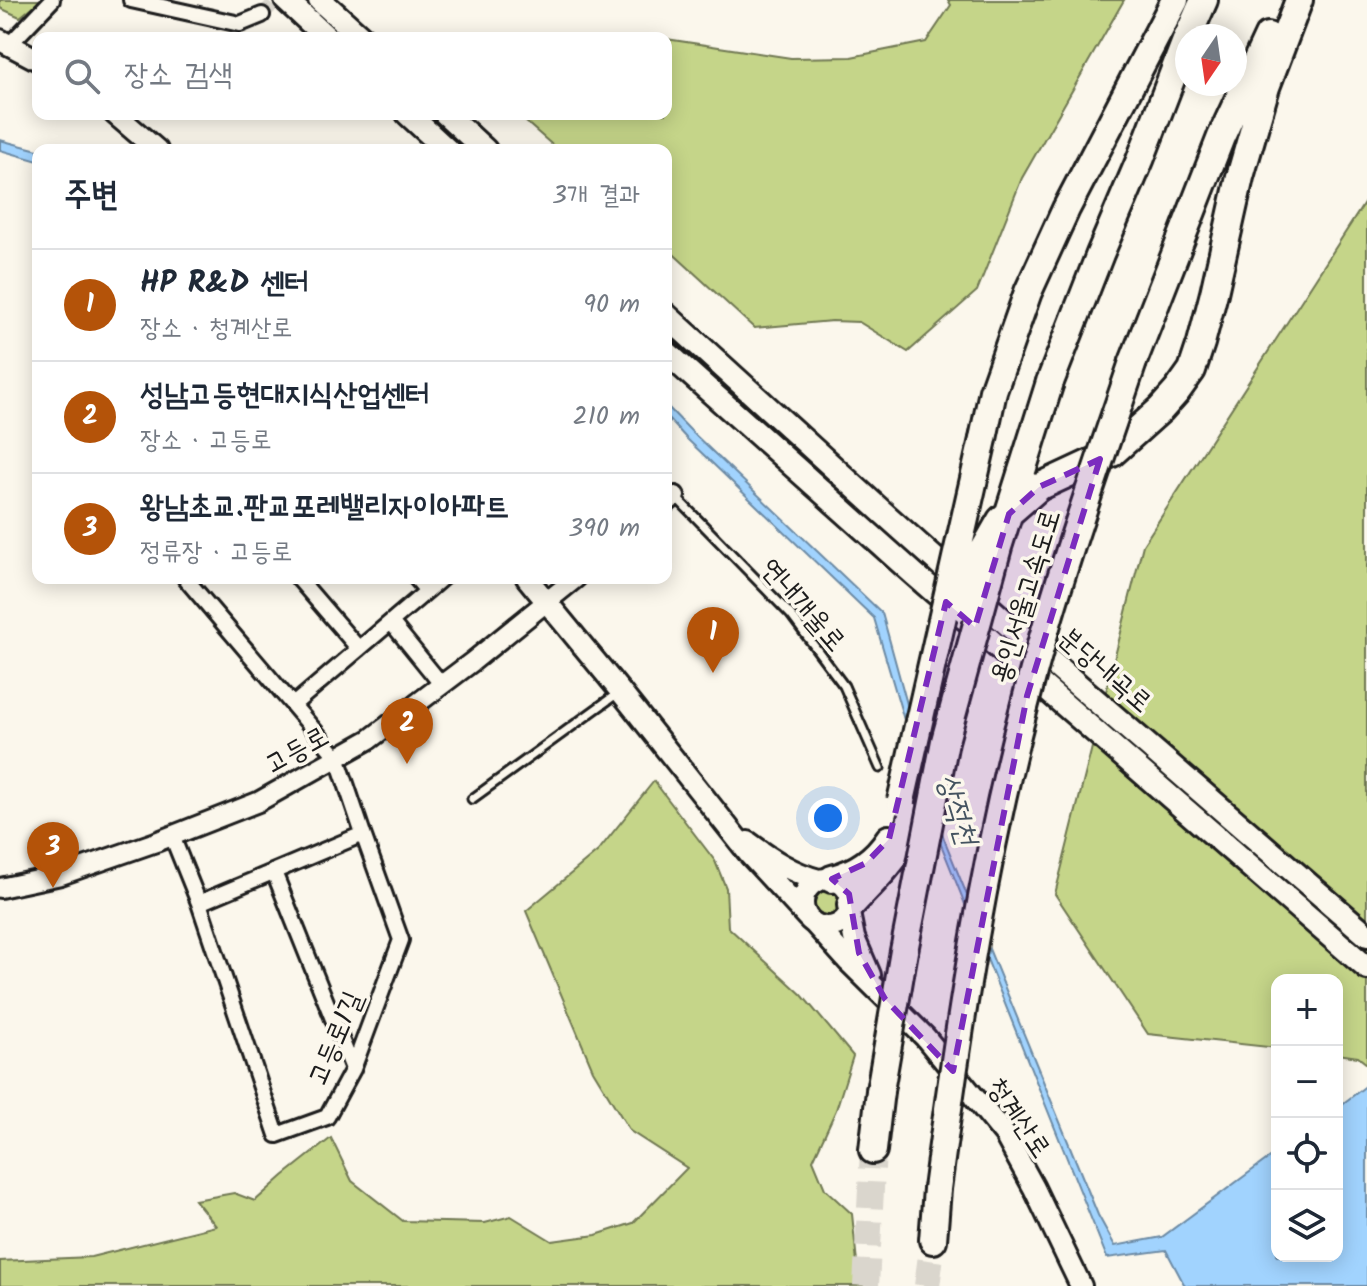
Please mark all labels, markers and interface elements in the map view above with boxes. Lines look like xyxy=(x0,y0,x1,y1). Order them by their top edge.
north arrow xyxy=(1175,24,1247,96)
search box xyxy=(32,32,672,120)
text: 장소 검색 xyxy=(124,52,233,100)
icon: search xyxy=(60,54,104,98)
text: 주변 xyxy=(64,169,119,223)
text: 3개 결과 xyxy=(552,175,640,217)
text: HP R&D 센터 xyxy=(140,260,309,308)
text: 1 xyxy=(86,284,94,326)
text: 90 m xyxy=(583,284,640,326)
text: 장소 · 청계산로 xyxy=(140,308,293,350)
text: 성남고등현대지식산업센터 xyxy=(140,372,430,420)
text: 2 xyxy=(82,396,98,438)
text: 210 m xyxy=(573,396,640,438)
text: 장소 · 고등로 xyxy=(140,420,272,462)
text: 왕남초교.판교포레밸리자이아파트 xyxy=(140,484,509,532)
street label: 용인서울고속도로 xyxy=(979,504,1074,689)
text: 3 xyxy=(83,508,97,550)
text: 390 m xyxy=(568,508,640,550)
text: 정류장 · 고등로 xyxy=(140,532,293,574)
street label: 연내개울로 xyxy=(748,548,856,663)
pin: 1 xyxy=(687,607,739,673)
street label: 분당내곡로 xyxy=(1047,617,1162,725)
pin: 2 xyxy=(381,698,433,764)
street label: 고등로 xyxy=(257,715,338,787)
water label: 상적천 xyxy=(923,768,990,854)
your location xyxy=(808,798,848,838)
pin: 3 xyxy=(27,822,79,888)
map controls xyxy=(1271,974,1343,1262)
button: + xyxy=(1271,974,1343,1046)
street label: 고등로1길 xyxy=(296,985,376,1093)
button: − xyxy=(1271,1046,1343,1118)
street label: 청계산로 xyxy=(974,1068,1062,1168)
button: locate xyxy=(1271,1118,1343,1190)
button: layers xyxy=(1271,1190,1343,1262)

